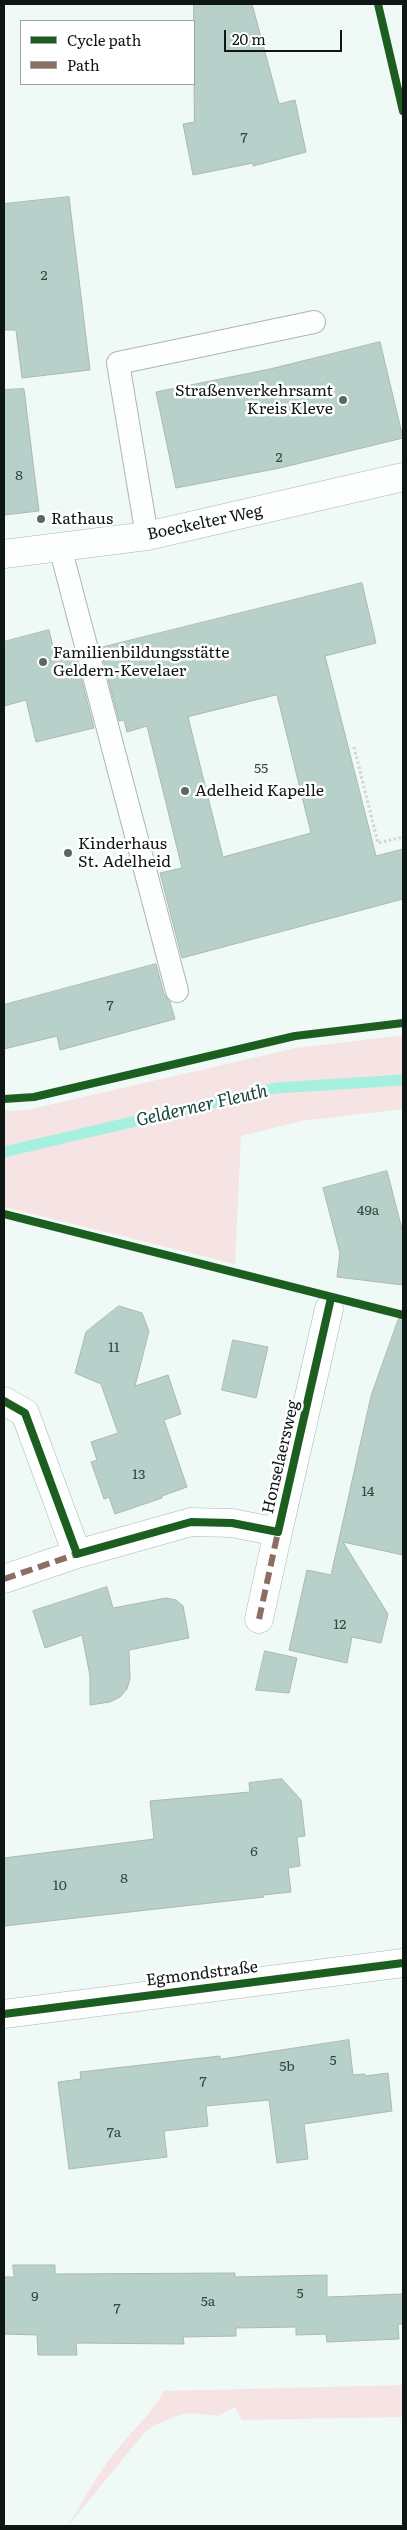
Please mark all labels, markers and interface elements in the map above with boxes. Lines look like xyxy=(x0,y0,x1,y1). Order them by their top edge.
legend xyxy=(20,20,195,85)
scale bar xyxy=(227,20,344,52)
text: 20 m xyxy=(232,27,266,50)
text: Cycle path xyxy=(67,28,141,51)
text: Path xyxy=(67,53,100,76)
house number: 7 xyxy=(240,130,248,146)
house number: 2 xyxy=(40,268,48,284)
place label: Straßenverkehrsamt Kreis Kleve xyxy=(175,381,333,419)
marker: Straßenverkehrsamt Kreis Kleve xyxy=(337,394,349,406)
house number: 2 xyxy=(275,450,283,466)
house number: 8 xyxy=(15,468,23,484)
street label: Boeckelter Weg xyxy=(146,501,264,545)
place label: Rathaus xyxy=(51,509,113,529)
marker: Rathaus xyxy=(35,513,47,525)
place label: Familienbildungsstätte Geldern-Kevelaer xyxy=(53,643,230,681)
marker: Familienbildungsstätte Geldern-Kevelaer xyxy=(37,656,49,668)
house number: 55 xyxy=(254,761,268,777)
place label: Adelheid Kapelle xyxy=(195,781,324,801)
marker: Adelheid Kapelle xyxy=(179,785,191,797)
place label: Kinderhaus St. Adelheid xyxy=(78,834,171,872)
marker: Kinderhaus St. Adelheid xyxy=(62,847,74,859)
house number: 7 xyxy=(106,998,114,1014)
water label: Gelderner Fleuth xyxy=(134,1080,270,1132)
house number: 49a xyxy=(357,1203,379,1219)
house number: 11 xyxy=(108,1340,120,1356)
street label: Honselaersweg xyxy=(259,1398,303,1516)
house number: 13 xyxy=(132,1467,146,1483)
house number: 14 xyxy=(362,1484,374,1500)
house number: 12 xyxy=(334,1617,346,1633)
house number: 6 xyxy=(250,1844,258,1860)
house number: 8 xyxy=(120,1871,128,1887)
house number: 10 xyxy=(53,1878,67,1894)
street label: Egmondstraße xyxy=(145,1958,259,1990)
house number: 5 xyxy=(329,2053,337,2069)
house number: 5b xyxy=(279,2059,295,2075)
house number: 7 xyxy=(199,2074,207,2090)
house number: 7a xyxy=(107,2125,121,2141)
house number: 5 xyxy=(296,2286,304,2302)
house number: 9 xyxy=(31,2289,39,2305)
house number: 5a xyxy=(201,2294,215,2310)
house number: 7 xyxy=(113,2301,121,2317)

